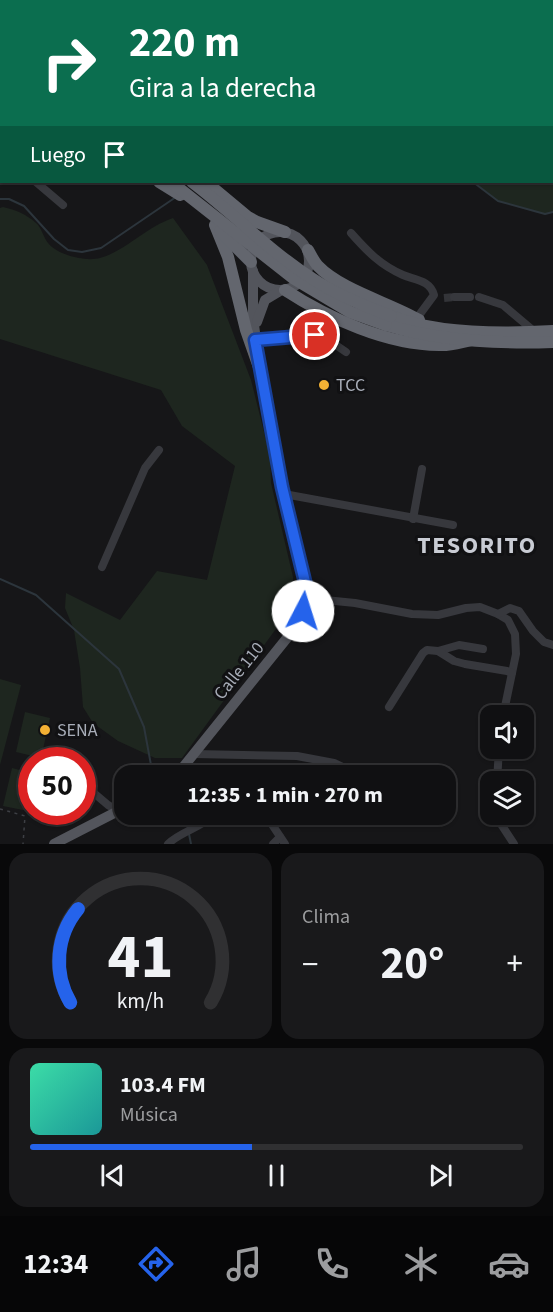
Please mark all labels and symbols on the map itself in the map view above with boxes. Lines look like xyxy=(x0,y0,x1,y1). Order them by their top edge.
pin xyxy=(289,309,340,360)
place label: TCC xyxy=(336,373,365,398)
marker: TCC xyxy=(317,378,331,392)
district label: TESORITO xyxy=(417,528,537,563)
position arrow xyxy=(271,579,335,643)
street label: Calle 110 xyxy=(208,637,270,705)
place label: SENA xyxy=(57,718,98,743)
marker: SENA xyxy=(38,723,52,737)
speed limit sign: 50 xyxy=(18,747,96,825)

